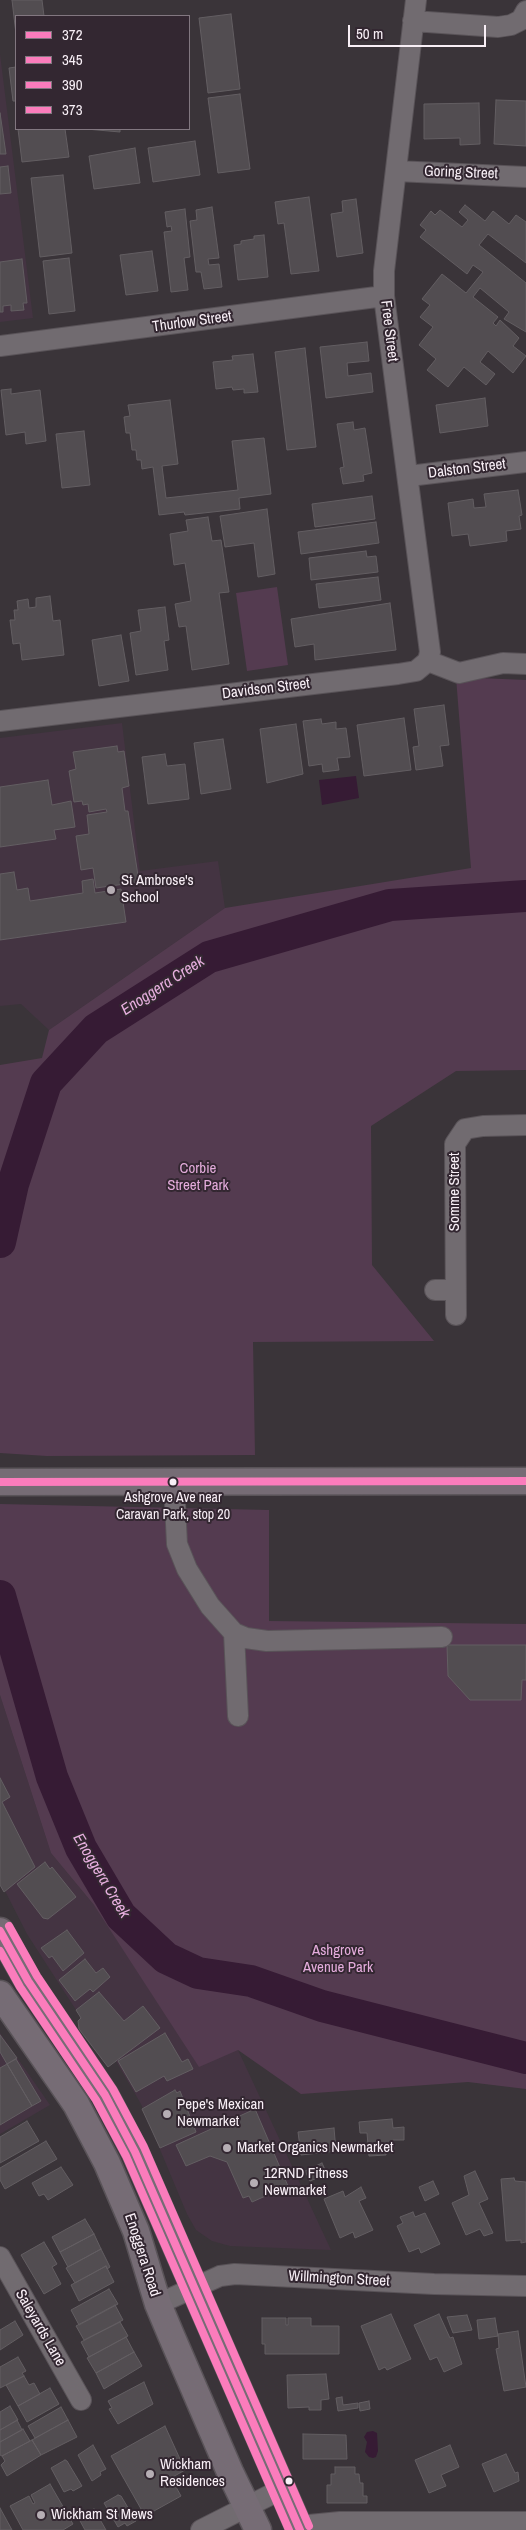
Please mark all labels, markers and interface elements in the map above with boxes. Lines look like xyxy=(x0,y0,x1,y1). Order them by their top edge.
legend xyxy=(15,15,190,130)
scale bar xyxy=(351,15,488,47)
text: 50 m xyxy=(356,23,383,44)
text: 372 xyxy=(62,24,83,45)
text: 345 xyxy=(62,49,83,70)
text: 390 xyxy=(62,74,83,95)
text: 373 xyxy=(62,99,83,120)
street label: Goring Street xyxy=(424,163,498,183)
street label: Free Street xyxy=(376,299,402,363)
street label: Thurlow Street xyxy=(151,308,233,336)
street label: Dalston Street xyxy=(427,455,507,483)
street label: Davidson Street xyxy=(221,675,311,703)
place label: St Ambrose's School xyxy=(121,872,194,907)
marker: St Ambrose's School xyxy=(105,884,117,896)
water label: Enoggera Creek xyxy=(118,952,208,1020)
street label: Somme Street xyxy=(446,1153,464,1231)
park label: Corbie Street Park xyxy=(167,1160,229,1195)
marker: Ashgrove Ave near Caravan Park, stop 20 xyxy=(168,1477,178,1487)
place label: Ashgrove Ave near Caravan Park, stop 20 xyxy=(116,1490,230,1522)
water label: Enoggera Creek xyxy=(68,1830,134,1922)
park label: Ashgrove Avenue Park xyxy=(303,1942,373,1977)
place label: Pepe's Mexican Newmarket xyxy=(177,2096,264,2131)
marker: Pepe's Mexican Newmarket xyxy=(161,2108,173,2120)
place label: Market Organics Newmarket xyxy=(237,2139,394,2157)
marker: Market Organics Newmarket xyxy=(221,2142,233,2154)
place label: 12RND Fitness Newmarket xyxy=(264,2165,348,2200)
marker: 12RND Fitness Newmarket xyxy=(248,2177,260,2189)
street label: Enoggera Road xyxy=(120,2211,164,2299)
street label: Willmington Street xyxy=(288,2267,390,2291)
street label: Saleyards Lane xyxy=(11,2286,69,2370)
place label: Wickham Residences xyxy=(160,2456,225,2491)
marker: Wickham Residences xyxy=(144,2468,156,2480)
unlabelled marker xyxy=(284,2476,294,2486)
place label: Wickham St Mews xyxy=(51,2506,153,2524)
marker: Wickham St Mews xyxy=(35,2509,47,2521)

